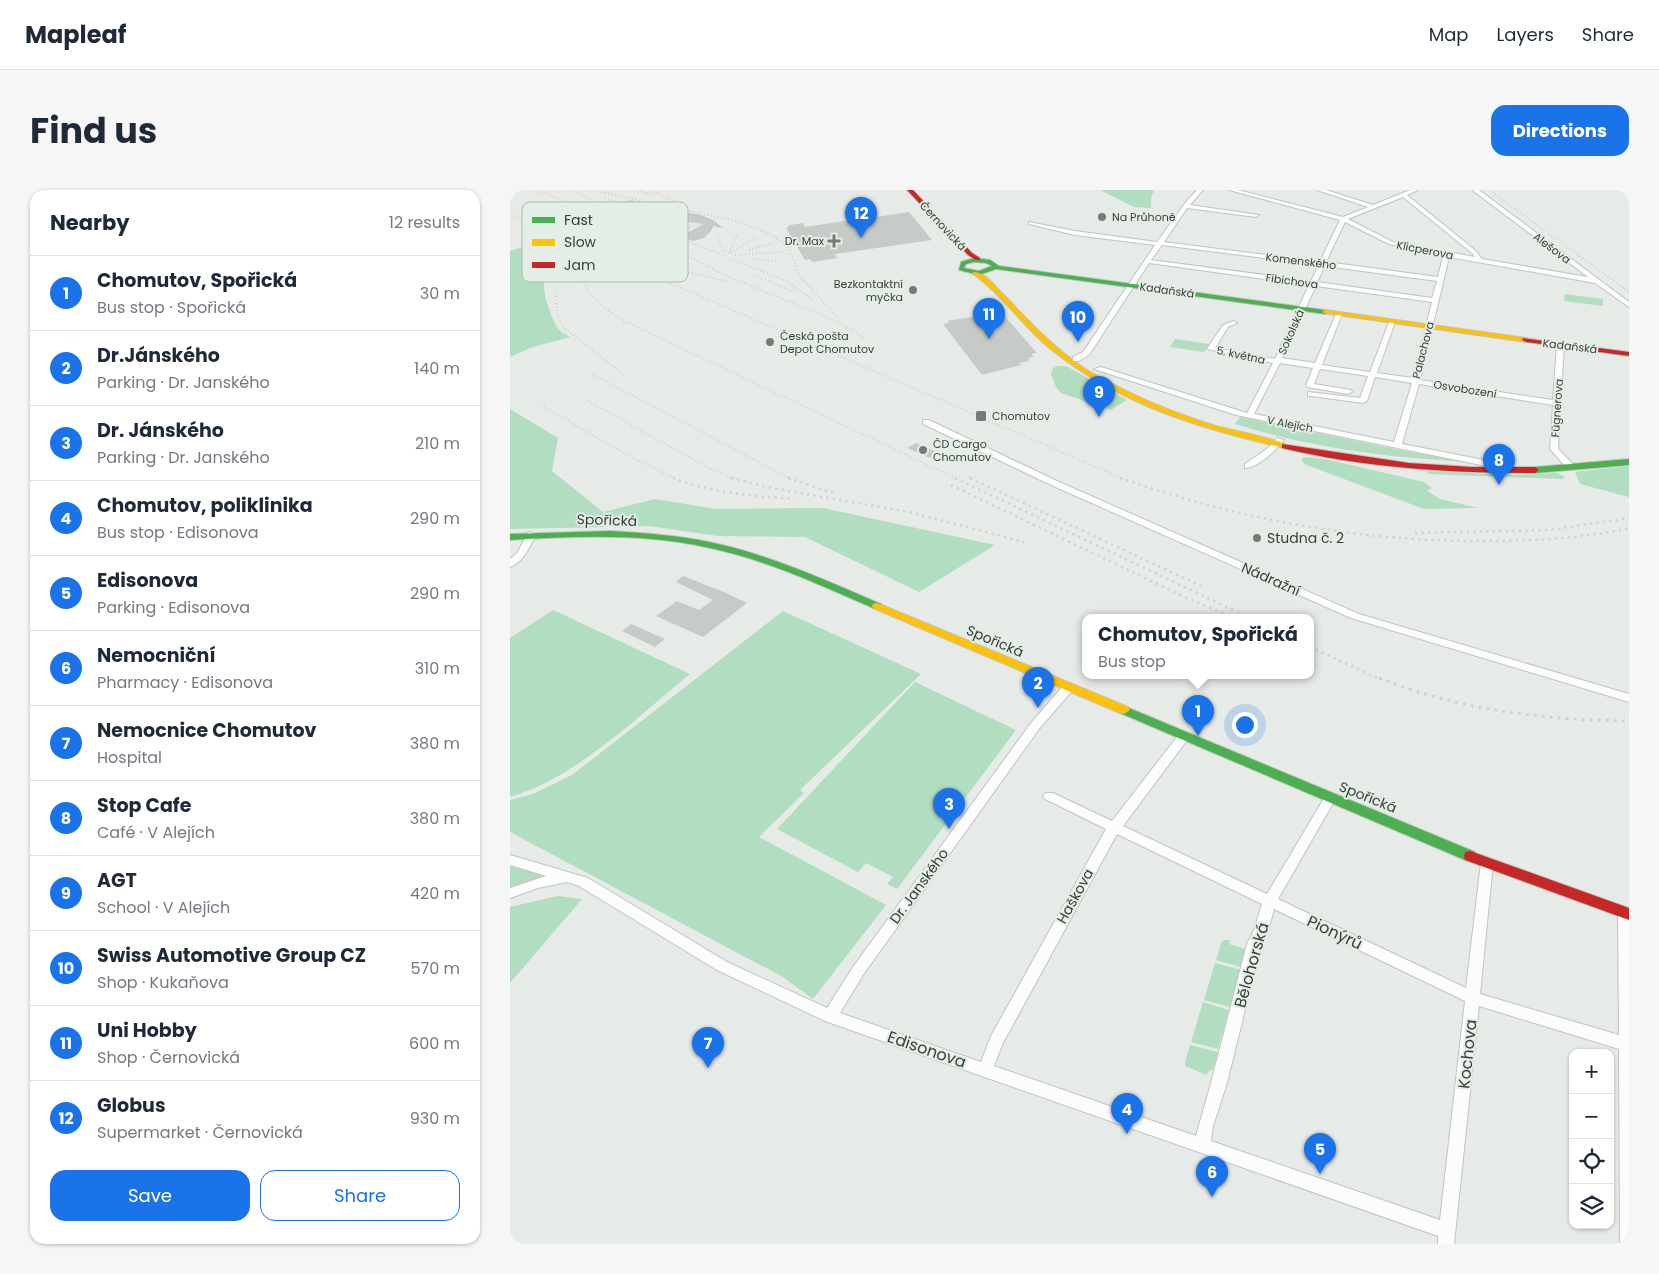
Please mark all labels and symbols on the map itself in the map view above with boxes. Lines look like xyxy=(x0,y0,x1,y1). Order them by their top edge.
pin: 12 xyxy=(845,197,877,238)
street label: Černovická xyxy=(916,198,970,254)
legend xyxy=(522,202,688,282)
place label: Na Průhoně xyxy=(1112,209,1176,225)
text: Fast xyxy=(564,210,593,230)
marker: Na Průhoně xyxy=(1096,211,1108,223)
street label: Alešova xyxy=(1530,229,1574,267)
text: Slow xyxy=(564,232,597,252)
place label: Dr. Max xyxy=(785,233,825,249)
marker: Dr. Max xyxy=(828,235,840,247)
street label: Klicperova xyxy=(1395,237,1455,263)
street label: Komenského xyxy=(1265,249,1337,273)
text: Jam xyxy=(564,255,595,275)
street label: Fibichova xyxy=(1265,269,1319,293)
place label: Bezkontaktní myčka xyxy=(834,276,903,305)
street label: Kadaňská xyxy=(1139,278,1195,302)
marker: Bezkontaktní myčka xyxy=(907,284,919,296)
pin: 11 xyxy=(973,298,1005,339)
pin: 10 xyxy=(1062,301,1094,342)
street label: Sokolská xyxy=(1274,307,1308,357)
street label: Palachova xyxy=(1408,320,1438,380)
place label: Česká pošta Depot Chomutov xyxy=(780,328,875,357)
street label: Kadaňská xyxy=(1542,335,1598,357)
marker: Česká pošta Depot Chomutov xyxy=(764,336,776,348)
street label: 5. května xyxy=(1215,342,1267,368)
pin: 9 xyxy=(1083,376,1115,417)
street label: Osvobození xyxy=(1432,376,1498,402)
street label: Fügnerova xyxy=(1547,378,1567,438)
place label: Chomutov xyxy=(992,408,1051,424)
marker: Chomutov xyxy=(974,409,988,423)
street label: V Alejích xyxy=(1266,412,1314,436)
place label: ČD Cargo Chomutov xyxy=(933,436,992,465)
marker: ČD Cargo Chomutov xyxy=(917,444,929,456)
pin: 8 xyxy=(1483,444,1515,485)
street label: Spořická xyxy=(576,509,638,531)
place label: Studna č. 2 xyxy=(1267,528,1344,548)
marker: Studna č. 2 xyxy=(1251,532,1263,544)
street label: Nádražní xyxy=(1239,557,1304,601)
street label: Spořická xyxy=(963,620,1027,662)
pin: 2 xyxy=(1022,667,1054,708)
pin: 1 xyxy=(1182,695,1214,736)
your location xyxy=(1232,712,1258,738)
street label: Spořická xyxy=(1336,776,1400,818)
pin: 3 xyxy=(933,788,965,829)
street label: Dr. Janského xyxy=(885,844,953,928)
street label: Haškova xyxy=(1052,865,1098,927)
street label: Pionýrů xyxy=(1303,910,1366,955)
street label: Bělohorská xyxy=(1228,920,1275,1010)
street label: Kochova xyxy=(1452,1018,1483,1090)
street label: Edisonova xyxy=(884,1025,969,1074)
pin: 7 xyxy=(692,1027,724,1068)
pin: 4 xyxy=(1111,1093,1143,1134)
pin: 5 xyxy=(1304,1133,1336,1174)
pin: 6 xyxy=(1196,1156,1228,1197)

